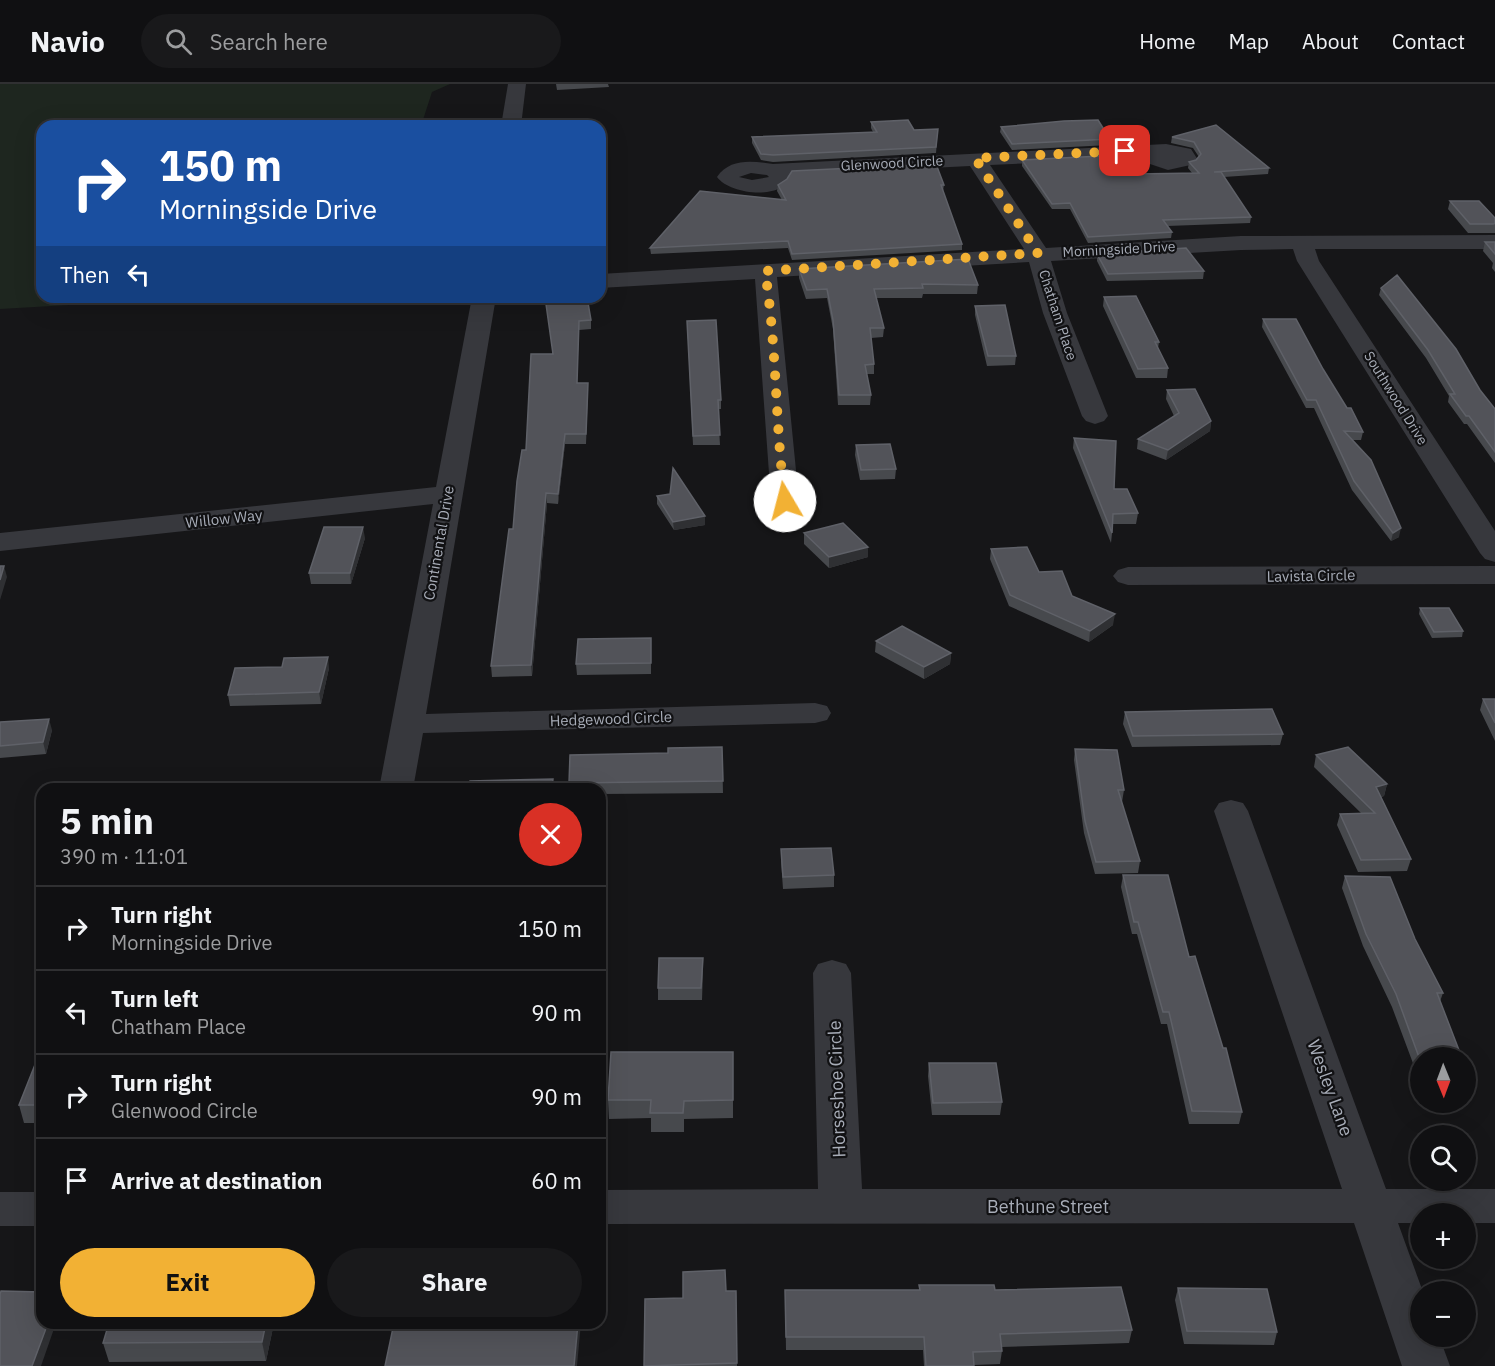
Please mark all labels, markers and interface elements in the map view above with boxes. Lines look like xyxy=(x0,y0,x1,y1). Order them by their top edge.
search box xyxy=(141,14,561,68)
text: Navio xyxy=(30,23,105,60)
icon: search xyxy=(162,25,195,58)
text: Search here xyxy=(210,27,328,56)
text: Home xyxy=(1139,27,1196,55)
text: Map xyxy=(1229,27,1269,55)
text: About xyxy=(1302,27,1359,55)
text: Contact xyxy=(1392,27,1465,55)
pin xyxy=(1099,125,1150,176)
icon: arrive xyxy=(1108,134,1141,167)
text: 150 m xyxy=(159,138,282,193)
icon: right xyxy=(60,144,138,222)
street label: Glenwood Circle xyxy=(840,151,944,175)
text: Morningside Drive xyxy=(159,191,377,226)
street label: Morningside Drive xyxy=(1062,237,1176,261)
icon: left xyxy=(122,258,155,291)
text: Then xyxy=(60,260,110,289)
street label: Chatham Place xyxy=(1035,267,1081,363)
street label: Southwood Drive xyxy=(1360,348,1432,448)
position arrow xyxy=(753,469,817,533)
street label: Continental Drive xyxy=(419,484,458,602)
street label: Willow Way xyxy=(185,505,264,532)
street label: Lavista Circle xyxy=(1266,565,1356,586)
street label: Hedgewood Circle xyxy=(550,707,672,730)
text: 5 min xyxy=(60,797,154,844)
button: close xyxy=(519,803,582,866)
text: 390 m · 11:01 xyxy=(60,843,188,870)
text: Turn right xyxy=(111,900,212,929)
icon: right xyxy=(60,912,93,945)
text: 150 m xyxy=(518,914,582,943)
text: Morningside Drive xyxy=(111,929,273,956)
text: Turn left xyxy=(111,984,199,1013)
icon: left xyxy=(60,996,93,1029)
text: 90 m xyxy=(531,998,582,1027)
text: Chatham Place xyxy=(111,1013,246,1040)
street label: Horseshoe Circle xyxy=(823,1020,850,1158)
street label: Wesley Lane xyxy=(1302,1036,1359,1139)
north arrow xyxy=(1410,1047,1476,1113)
map controls xyxy=(1410,1047,1476,1347)
text: Turn right xyxy=(111,1068,212,1097)
icon: right xyxy=(60,1080,93,1113)
text: 90 m xyxy=(531,1082,582,1111)
text: Glenwood Circle xyxy=(111,1097,258,1124)
button: search xyxy=(1410,1125,1476,1191)
icon: arrive xyxy=(60,1164,93,1197)
text: Arrive at destination xyxy=(111,1166,322,1195)
text: 60 m xyxy=(531,1166,582,1195)
street label: Bethune Street xyxy=(987,1195,1109,1218)
button: + xyxy=(1410,1203,1476,1269)
button: Exit xyxy=(60,1248,315,1317)
button: Share xyxy=(327,1248,582,1317)
button: − xyxy=(1410,1281,1476,1347)

